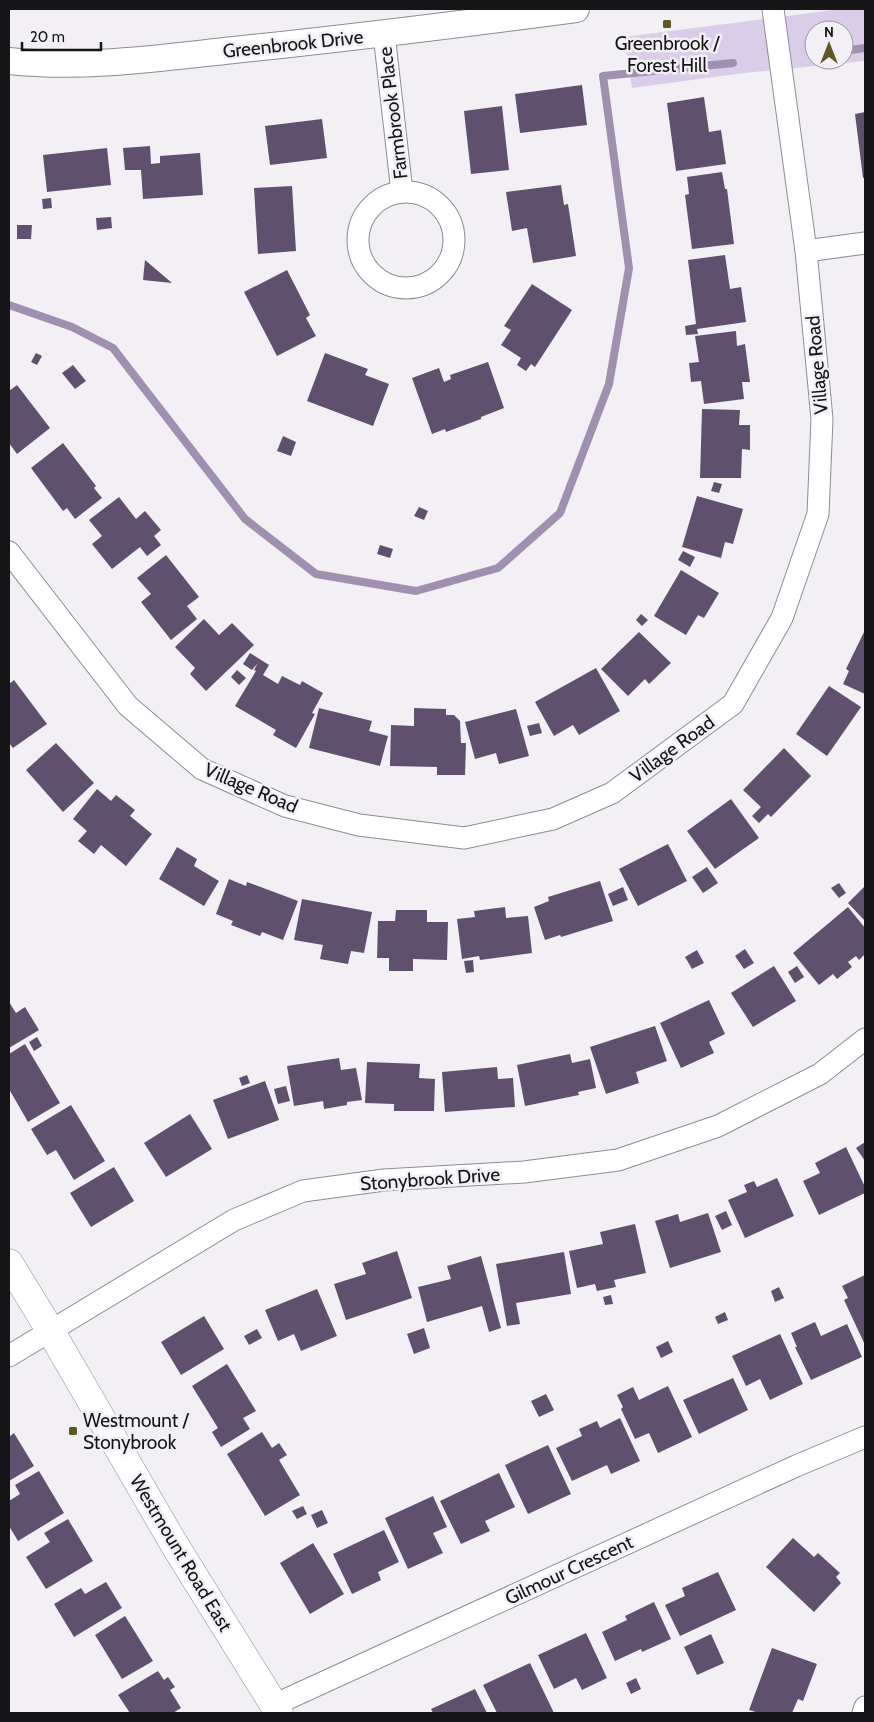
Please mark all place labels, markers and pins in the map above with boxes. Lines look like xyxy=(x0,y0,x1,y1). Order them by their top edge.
marker: Greenbrook / Forest Hill xyxy=(661,18,673,30)
place label: Greenbrook / Forest Hill xyxy=(615,32,720,77)
place label: Westmount / Stonybrook xyxy=(83,1409,189,1454)
marker: Westmount / Stonybrook xyxy=(67,1425,79,1437)

